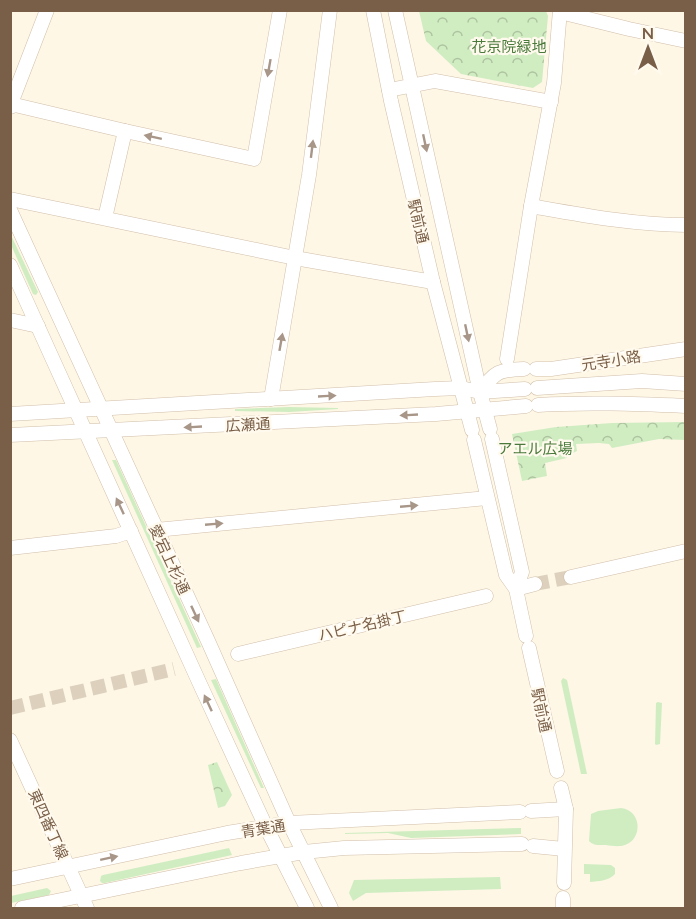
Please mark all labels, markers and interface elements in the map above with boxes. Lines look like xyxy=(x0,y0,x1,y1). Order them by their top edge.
north arrow xyxy=(618,18,678,78)
text: N xyxy=(642,23,654,42)
park label: 花京院緑地 xyxy=(471,37,547,55)
one-way arrow xyxy=(265,59,274,78)
one-way arrow xyxy=(144,132,162,142)
one-way arrow xyxy=(421,134,430,153)
one-way arrow xyxy=(307,139,317,158)
street label: 駅前通 xyxy=(405,197,433,245)
one-way arrow xyxy=(463,324,472,343)
one-way arrow xyxy=(277,332,286,351)
street label: 元寺小路 xyxy=(580,346,642,374)
one-way arrow xyxy=(317,391,336,400)
one-way arrow xyxy=(399,411,418,420)
street label: 広瀬通 xyxy=(225,414,271,434)
one-way arrow xyxy=(184,422,203,431)
park label: アエル広場 xyxy=(497,439,573,457)
one-way arrow xyxy=(115,497,124,514)
one-way arrow xyxy=(399,501,418,511)
one-way arrow xyxy=(205,519,224,529)
street label: 愛宕上杉通 xyxy=(146,521,194,597)
one-way arrow xyxy=(191,605,200,622)
street label: ハピナ名掛丁 xyxy=(316,606,408,644)
street label: 駅前通 xyxy=(529,686,555,734)
one-way arrow xyxy=(204,694,213,711)
street label: 東四番丁線 xyxy=(26,786,72,862)
street label: 青葉通 xyxy=(239,816,287,840)
one-way arrow xyxy=(100,853,119,862)

